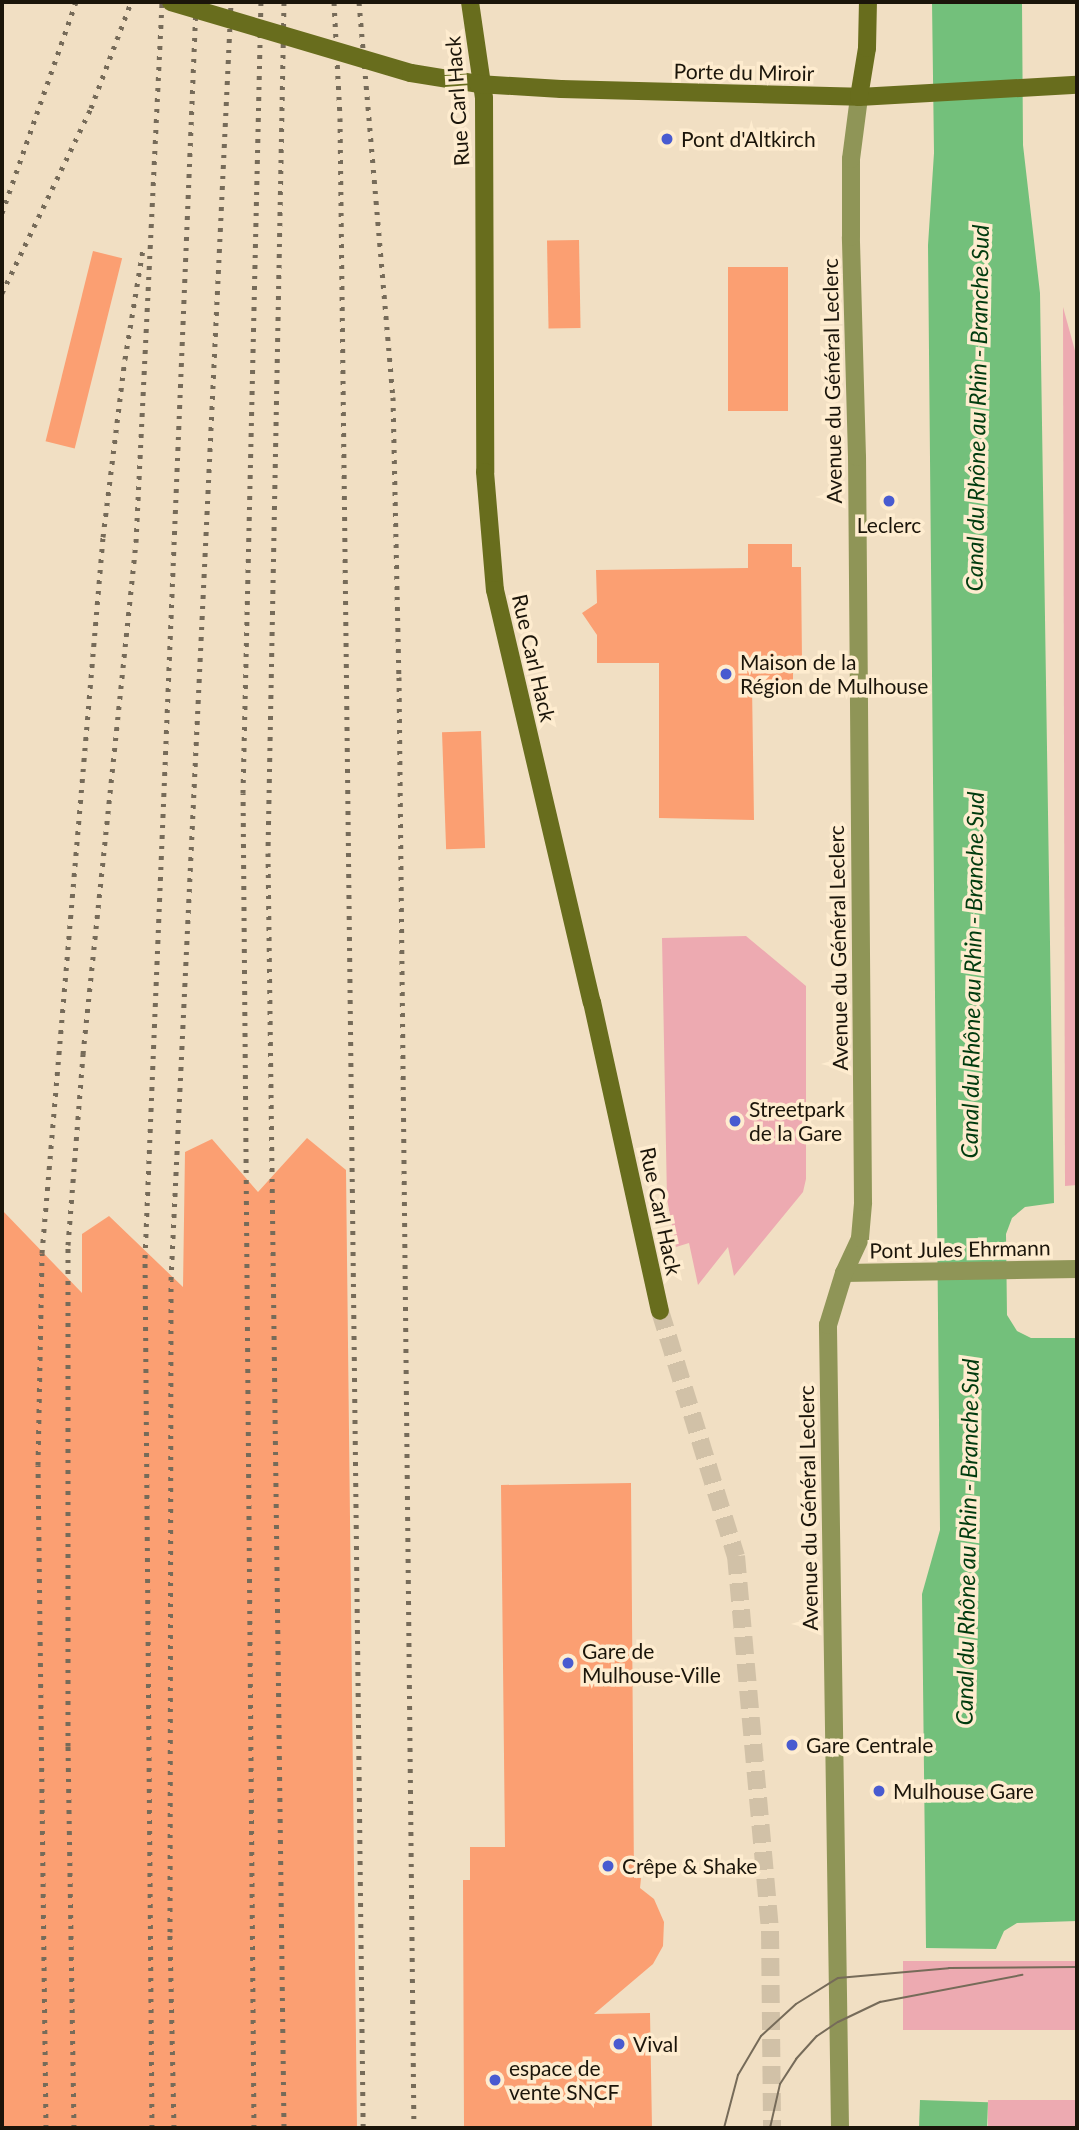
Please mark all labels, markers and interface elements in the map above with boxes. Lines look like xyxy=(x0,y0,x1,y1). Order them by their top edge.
street label: Rue Carl Hack xyxy=(440,35,474,167)
street label: Porte du Miroir xyxy=(674,58,814,86)
place label: Pont d'Altkirch xyxy=(681,126,816,152)
marker: Pont d'Altkirch xyxy=(659,131,675,147)
water label: Canal du Rhône au Rhin - Branche Sud xyxy=(960,224,994,592)
street label: Avenue du Général Leclerc xyxy=(817,258,847,504)
marker: Leclerc xyxy=(881,493,897,509)
place label: Leclerc xyxy=(857,512,921,538)
street label: Rue Carl Hack xyxy=(507,592,561,724)
place label: Maison de la Région de Mulhouse xyxy=(740,649,928,699)
marker: Maison de la Région de Mulhouse xyxy=(718,666,734,682)
water label: Canal du Rhône au Rhin - Branche Sud xyxy=(955,791,989,1159)
street label: Avenue du Général Leclerc xyxy=(823,825,853,1071)
place label: Streetpark de la Gare xyxy=(749,1096,845,1146)
marker: Streetpark de la Gare xyxy=(727,1113,743,1129)
street label: Rue Carl Hack xyxy=(635,1145,687,1277)
street label: Pont Jules Ehrmann xyxy=(869,1235,1051,1263)
water label: Canal du Rhône au Rhin - Branche Sud xyxy=(950,1358,984,1726)
street label: Avenue du Général Leclerc xyxy=(793,1385,823,1631)
place label: Gare de Mulhouse-Ville xyxy=(582,1638,721,1688)
marker: Gare de Mulhouse-Ville xyxy=(560,1655,576,1671)
place label: Gare Centrale xyxy=(806,1732,933,1758)
marker: Gare Centrale xyxy=(784,1737,800,1753)
place label: Mulhouse Gare xyxy=(893,1778,1034,1804)
marker: Mulhouse Gare xyxy=(871,1783,887,1799)
place label: Crêpe & Shake xyxy=(622,1853,757,1879)
marker: Crêpe & Shake xyxy=(600,1858,616,1874)
place label: Vival xyxy=(633,2031,678,2057)
marker: Vival xyxy=(611,2036,627,2052)
place label: espace de vente SNCF xyxy=(509,2055,619,2105)
marker: espace de vente SNCF xyxy=(487,2072,503,2088)

